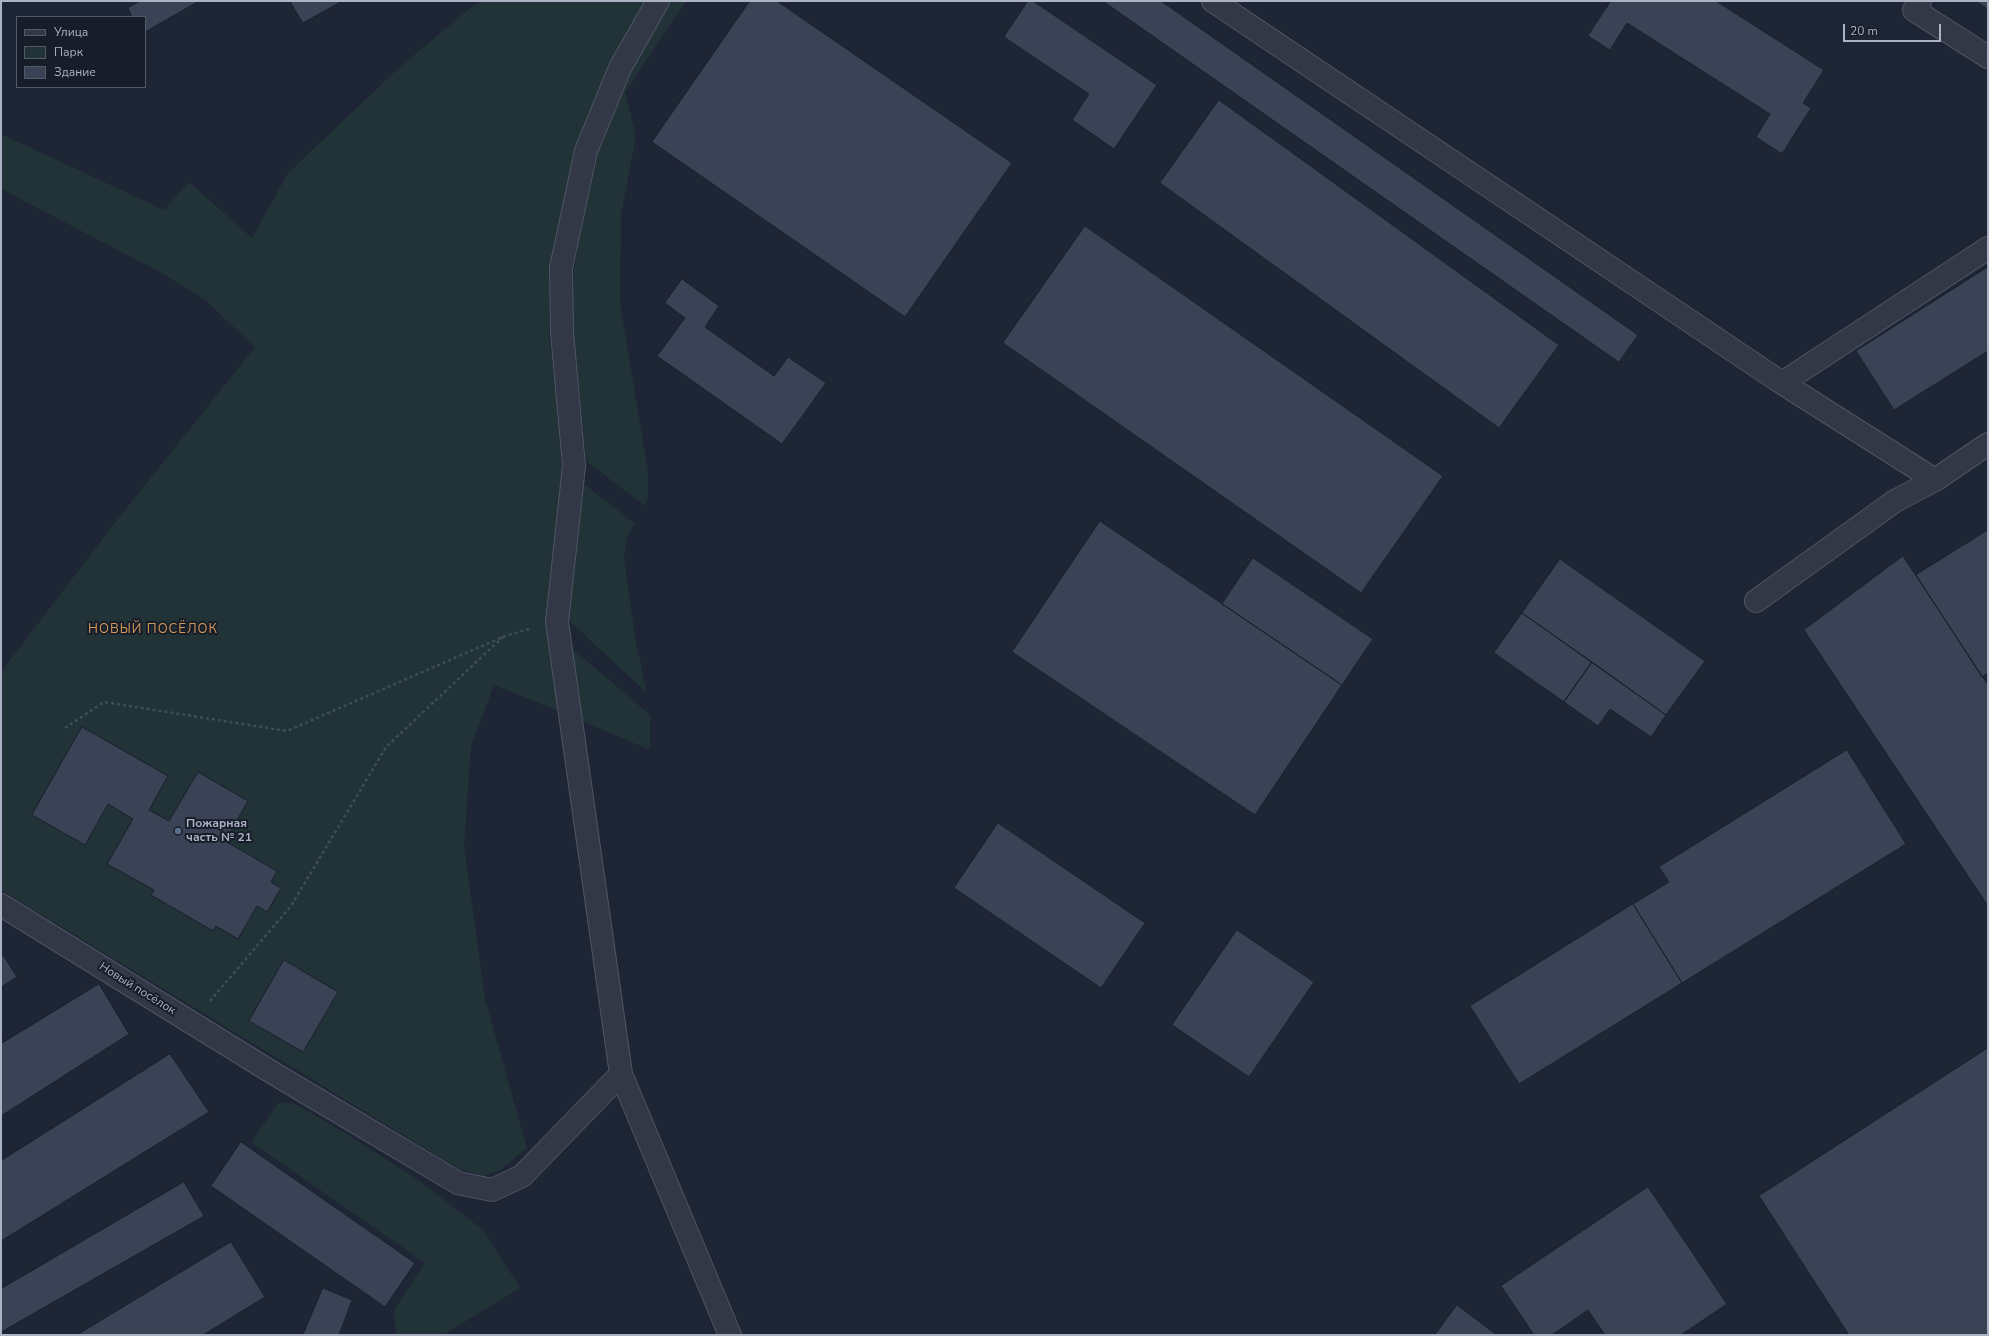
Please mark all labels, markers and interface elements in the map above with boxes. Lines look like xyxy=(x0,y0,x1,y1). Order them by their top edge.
legend xyxy=(16,16,146,88)
scale bar xyxy=(1845,16,1943,42)
text: 20 m xyxy=(1850,23,1878,39)
text: Улица xyxy=(54,24,88,40)
text: Парк xyxy=(54,44,83,60)
text: Здание xyxy=(54,64,96,80)
district label: НОВЫЙ ПОСЁЛОК xyxy=(88,622,218,638)
place label: Пожарная часть № 21 xyxy=(186,817,252,845)
marker: Пожарная часть № 21 xyxy=(173,826,183,836)
street label: Новый посёлок xyxy=(96,960,178,1018)

